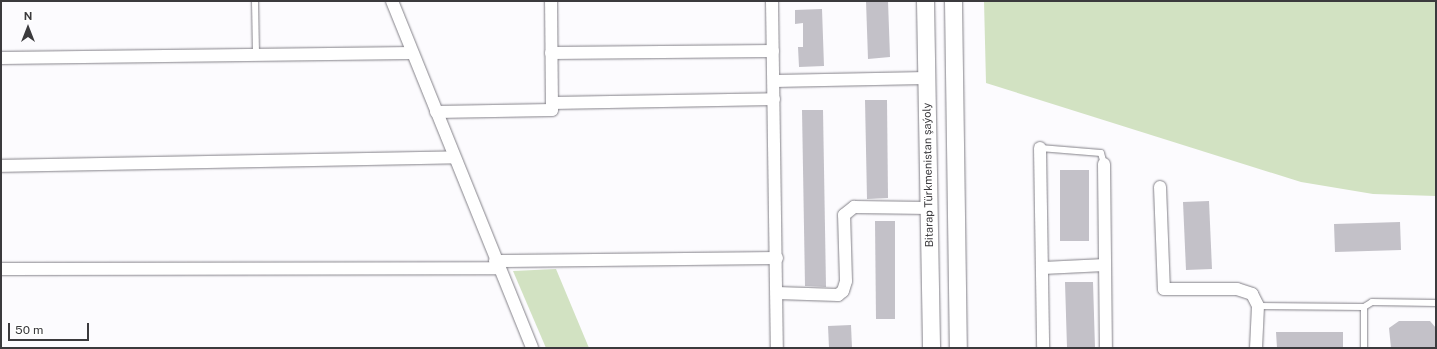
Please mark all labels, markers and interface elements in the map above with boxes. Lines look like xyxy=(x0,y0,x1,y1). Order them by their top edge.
north arrow xyxy=(8,8,48,48)
text: N xyxy=(24,10,32,22)
street label: Bitarap Türkmenistan şaýoly xyxy=(920,103,936,247)
scale bar xyxy=(10,315,91,341)
text: 50 m xyxy=(15,323,43,337)

